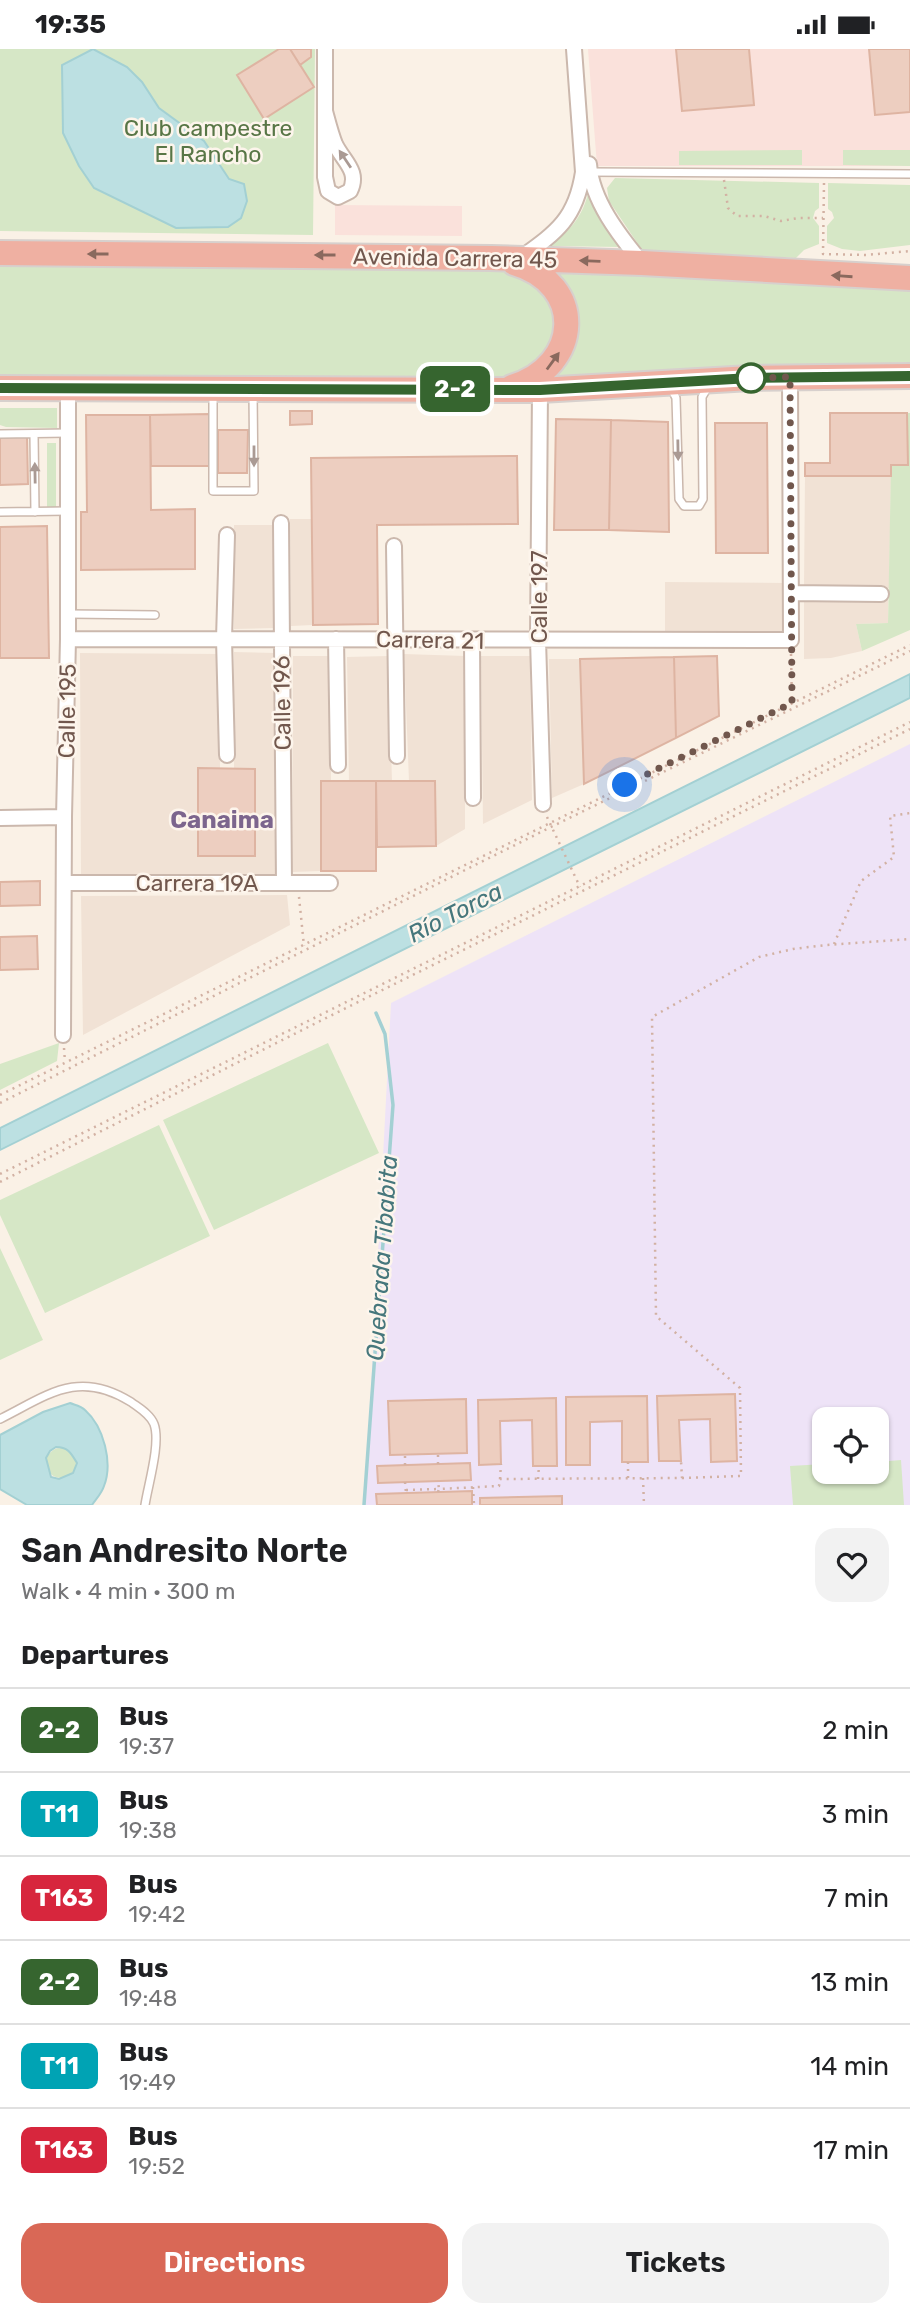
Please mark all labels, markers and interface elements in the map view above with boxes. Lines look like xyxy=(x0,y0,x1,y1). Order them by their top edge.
text: 19:35 xyxy=(35,9,106,40)
park label: Club campestre El Rancho xyxy=(124,114,292,168)
one-way arrow xyxy=(338,150,352,168)
street label: Avenida Carrera 45 xyxy=(353,242,557,274)
one-way arrow xyxy=(86,248,108,259)
one-way arrow xyxy=(314,249,336,261)
one-way arrow xyxy=(579,255,601,267)
one-way arrow xyxy=(831,270,853,281)
one-way arrow xyxy=(546,352,560,370)
unlabelled marker xyxy=(736,363,766,393)
line badge: 2-2 xyxy=(415,366,495,412)
text: 2-2 xyxy=(434,375,476,403)
one-way arrow xyxy=(672,439,683,461)
one-way arrow xyxy=(248,445,260,467)
one-way arrow xyxy=(29,462,41,484)
street label: Calle 197 xyxy=(525,550,553,644)
street label: Carrera 21 xyxy=(376,625,484,655)
street label: Calle 196 xyxy=(267,655,297,751)
street label: Calle 195 xyxy=(52,663,82,759)
your location xyxy=(607,767,642,802)
district label: Canaima xyxy=(170,806,274,834)
street label: Carrera 19A xyxy=(135,869,259,897)
water label: Río Torca xyxy=(403,877,507,949)
water label: Quebrada Tibabita xyxy=(361,1154,403,1362)
map controls xyxy=(812,1407,889,1484)
button: locate xyxy=(812,1407,889,1484)
button: heart xyxy=(815,1528,889,1602)
text: San Andresito Norte xyxy=(21,1531,348,1570)
text: Walk · 4 min · 300 m xyxy=(21,1577,236,1605)
text: Departures xyxy=(21,1640,169,1671)
text: Bus xyxy=(119,1701,168,1732)
text: 2 min xyxy=(822,1715,889,1746)
text: 2-2 xyxy=(39,1716,80,1744)
text: 19:37 xyxy=(119,1732,174,1760)
text: Bus xyxy=(119,1785,168,1816)
text: 3 min xyxy=(822,1799,889,1830)
text: T11 xyxy=(40,1800,79,1828)
text: 19:38 xyxy=(119,1816,177,1844)
text: Bus xyxy=(128,1869,178,1900)
text: 7 min xyxy=(824,1883,889,1914)
text: T163 xyxy=(35,1884,93,1912)
text: 19:42 xyxy=(128,1900,186,1928)
text: Bus xyxy=(119,1953,168,1984)
text: 13 min xyxy=(811,1967,889,1998)
text: 2-2 xyxy=(39,1968,80,1996)
text: 19:48 xyxy=(119,1984,177,2012)
text: Bus xyxy=(119,2037,168,2068)
text: 14 min xyxy=(810,2051,889,2082)
text: T11 xyxy=(40,2052,79,2080)
text: 19:49 xyxy=(119,2068,176,2096)
text: Bus xyxy=(128,2121,178,2152)
text: 17 min xyxy=(813,2135,889,2166)
text: T163 xyxy=(35,2136,93,2164)
text: 19:52 xyxy=(128,2152,185,2180)
button: Directions xyxy=(21,2223,448,2303)
button: Tickets xyxy=(462,2223,889,2303)

